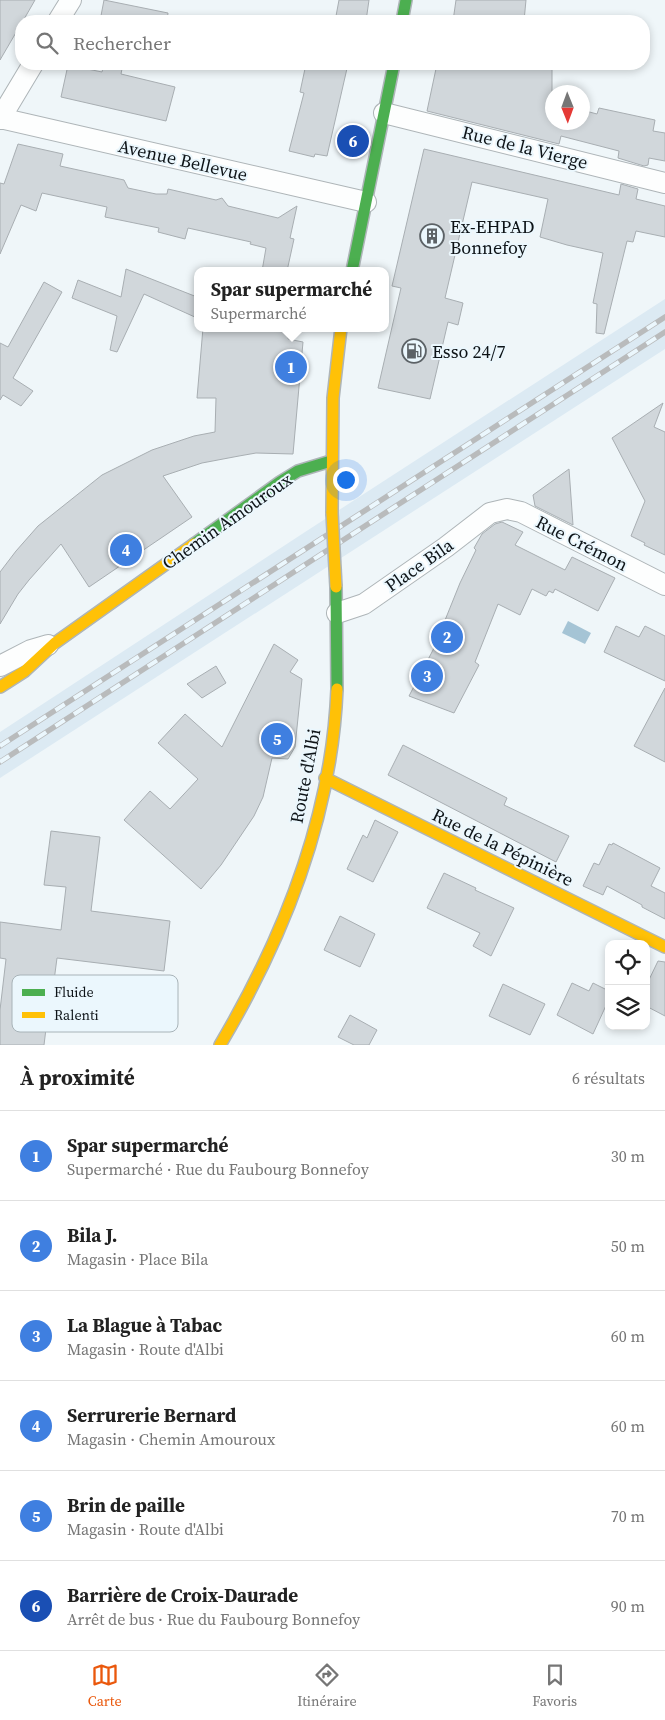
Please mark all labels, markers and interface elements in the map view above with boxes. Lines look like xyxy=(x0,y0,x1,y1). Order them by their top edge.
search box xyxy=(15,15,650,70)
icon: search xyxy=(33,29,61,57)
text: Rechercher xyxy=(73,30,171,56)
north arrow xyxy=(545,85,590,130)
street label: Rue de la Vierge xyxy=(460,119,590,175)
pin: 6 xyxy=(337,122,369,160)
street label: Avenue Bellevue xyxy=(116,133,250,187)
place label: Ex-EHPAD Bonnefoy xyxy=(450,214,535,260)
building icon: Ex-EHPAD Bonnefoy xyxy=(419,223,445,249)
popup xyxy=(194,267,389,332)
text: Spar supermarché xyxy=(211,276,372,302)
text: Supermarché xyxy=(211,302,307,324)
fuel station icon: Esso 24/7 xyxy=(401,338,427,364)
place label: Esso 24/7 xyxy=(432,339,506,364)
pin: 1 xyxy=(275,348,307,386)
street label: Chemin Amouroux xyxy=(157,466,297,575)
your location xyxy=(333,467,359,493)
street label: Rue Crémon xyxy=(532,509,632,577)
pin: 4 xyxy=(110,531,142,569)
street label: Place Bila xyxy=(380,532,459,598)
pin: 2 xyxy=(431,618,463,656)
pin: 3 xyxy=(411,657,443,695)
pin: 5 xyxy=(261,720,293,758)
street label: Route d'Albi xyxy=(284,727,326,825)
street label: Rue de la Pépinière xyxy=(428,802,578,892)
map controls xyxy=(605,940,650,1030)
button: locate xyxy=(605,940,650,985)
legend xyxy=(12,975,178,1032)
text: Fluide xyxy=(54,982,94,1002)
button: layers xyxy=(605,985,650,1030)
text: Ralenti xyxy=(54,1005,99,1025)
text: À proximité xyxy=(20,1063,135,1092)
text: 6 résultats xyxy=(572,1067,645,1089)
text: Spar supermarché xyxy=(67,1132,229,1158)
text: 1 xyxy=(32,1145,40,1167)
text: 30 m xyxy=(611,1145,645,1167)
text: Supermarché · Rue du Faubourg Bonnefoy xyxy=(67,1158,369,1180)
text: Bila J. xyxy=(67,1222,117,1248)
text: 2 xyxy=(32,1235,40,1257)
text: 50 m xyxy=(611,1235,645,1257)
text: Magasin · Place Bila xyxy=(67,1248,208,1270)
text: La Blague à Tabac xyxy=(67,1312,222,1338)
text: 3 xyxy=(32,1325,40,1347)
text: 60 m xyxy=(611,1325,645,1347)
text: Magasin · Route d'Albi xyxy=(67,1338,224,1360)
text: Serrurerie Bernard xyxy=(67,1402,236,1428)
text: 4 xyxy=(32,1415,40,1437)
text: 60 m xyxy=(611,1415,645,1437)
text: Magasin · Chemin Amouroux xyxy=(67,1428,275,1450)
text: Brin de paille xyxy=(67,1492,185,1518)
text: 5 xyxy=(32,1505,40,1527)
text: 70 m xyxy=(611,1505,645,1527)
text: Magasin · Route d'Albi xyxy=(67,1518,224,1540)
text: Barrière de Croix-Daurade xyxy=(67,1582,298,1608)
text: 6 xyxy=(32,1595,40,1617)
text: 90 m xyxy=(611,1595,645,1617)
text: Arrêt de bus · Rue du Faubourg Bonnefoy xyxy=(67,1608,360,1630)
tab: Carte xyxy=(88,1661,122,1711)
tab: Itinéraire xyxy=(297,1661,357,1711)
tab: Favoris xyxy=(532,1661,577,1711)

